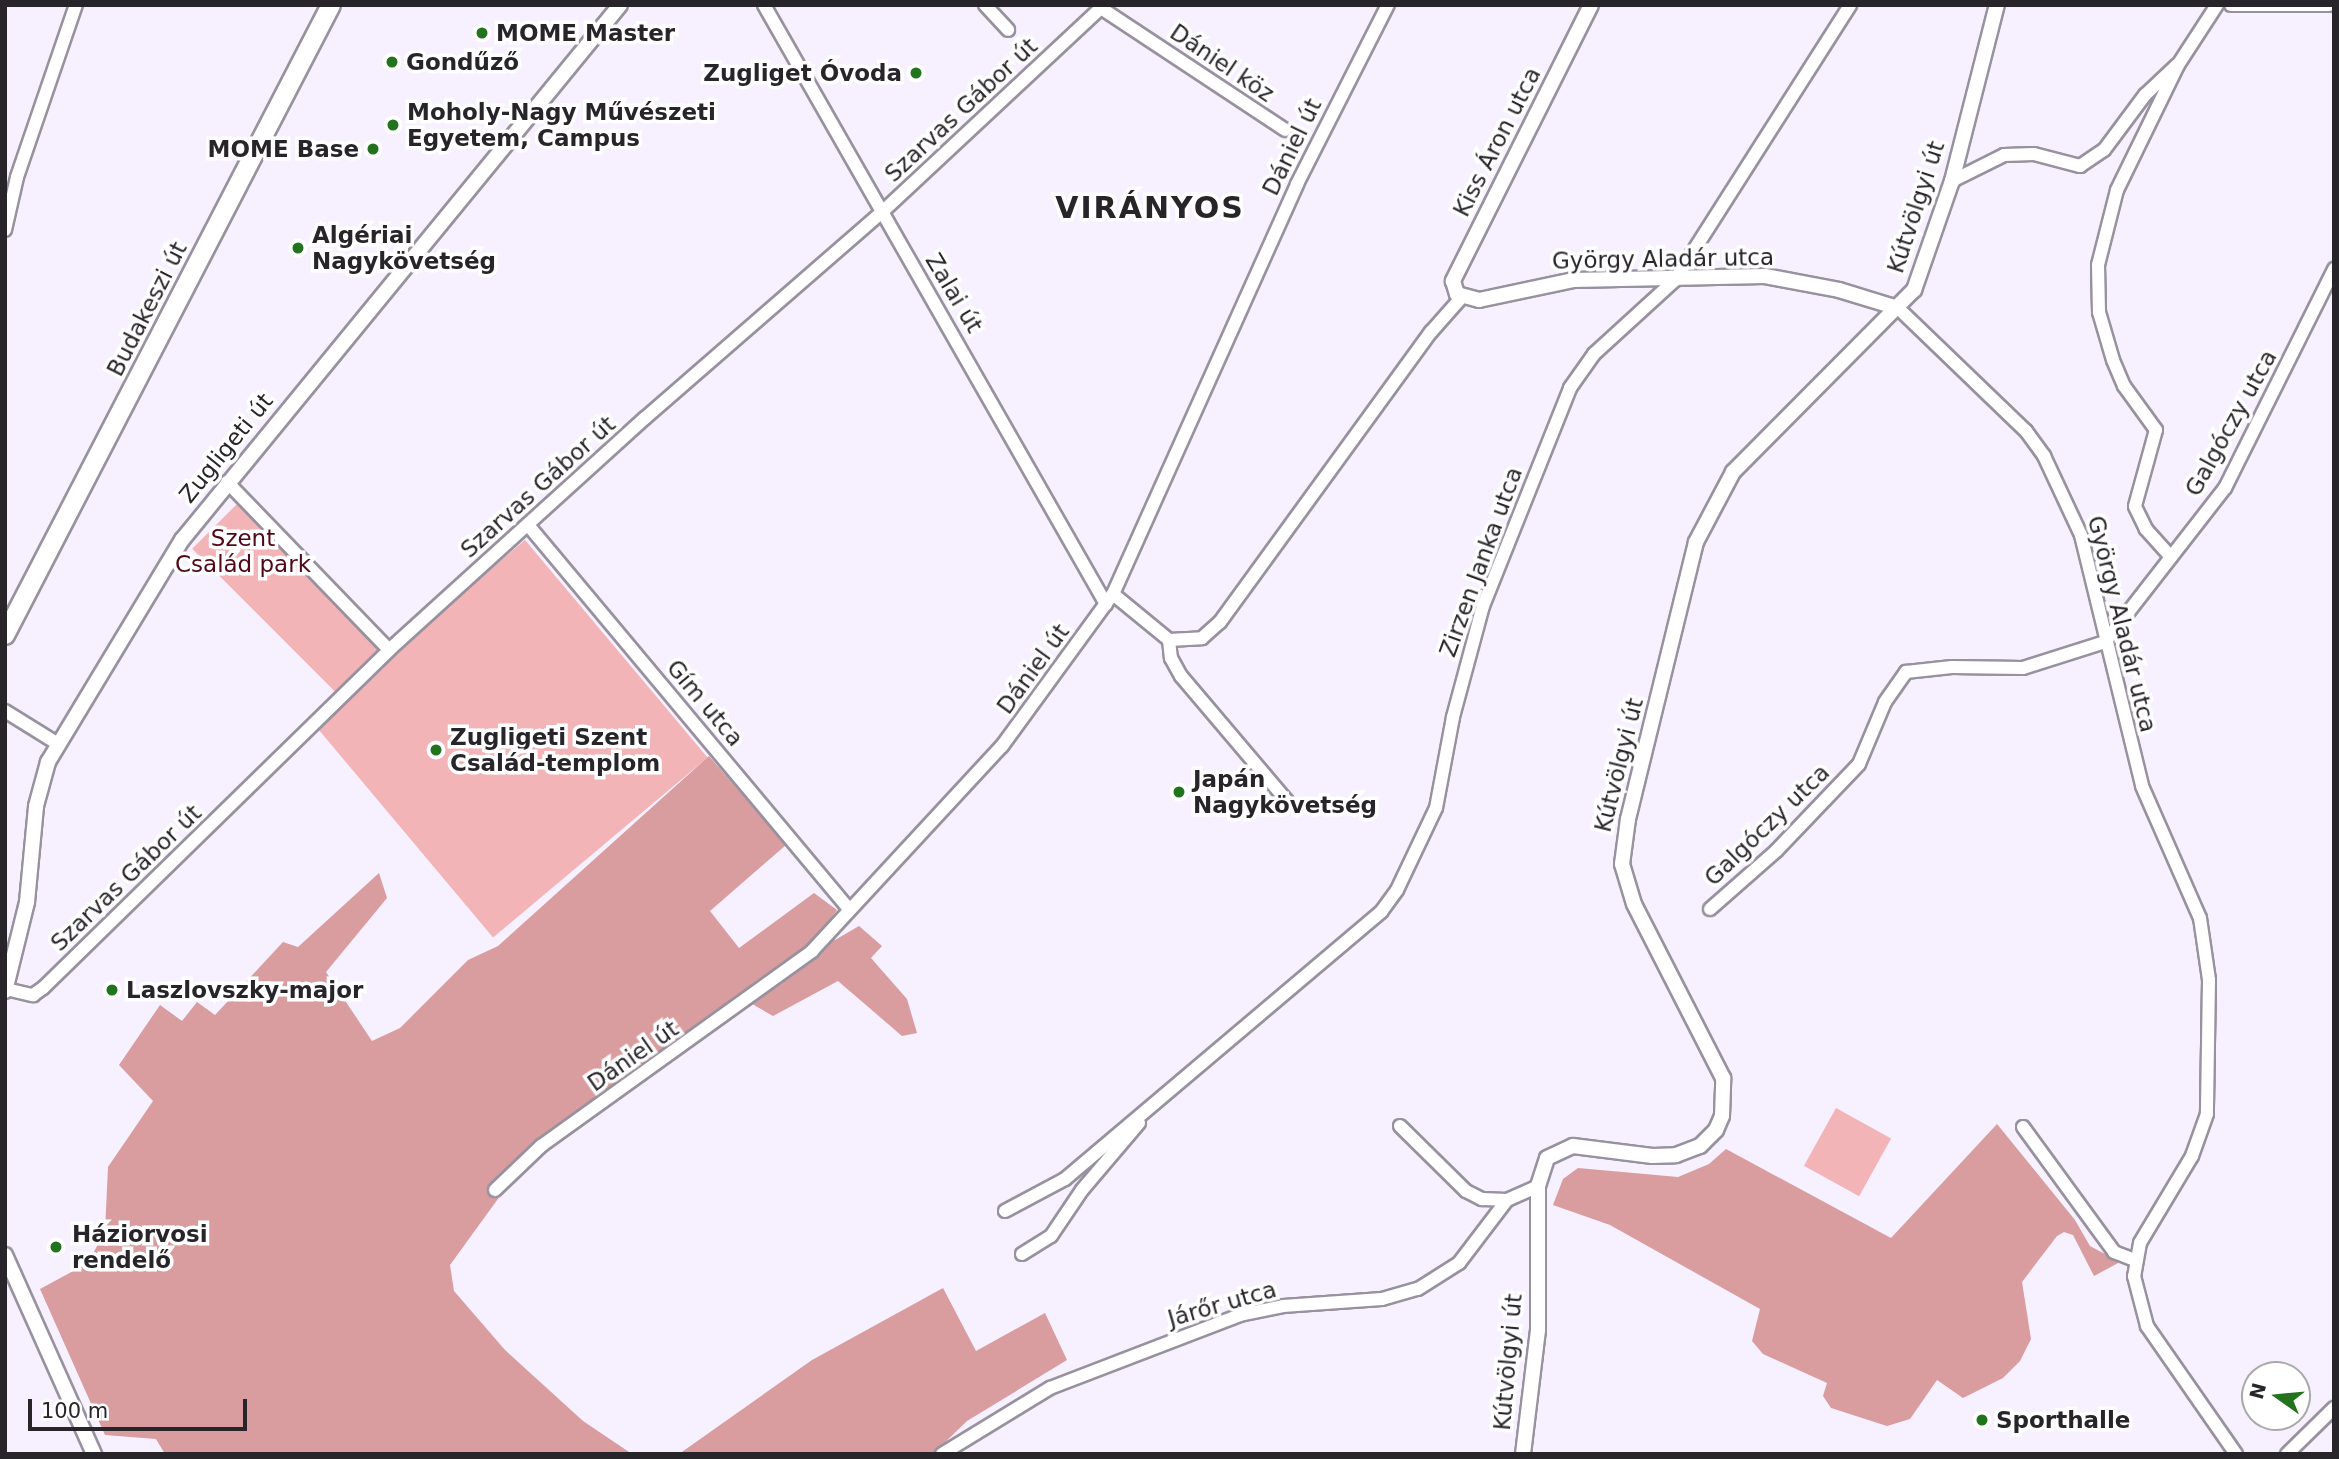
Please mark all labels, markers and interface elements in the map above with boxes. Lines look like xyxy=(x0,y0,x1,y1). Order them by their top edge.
street label: Dániel köz xyxy=(1165,18,1279,108)
place label: MOME Master xyxy=(496,19,675,47)
marker: MOME Master xyxy=(474,25,490,41)
street label: Szarvas Gábor út xyxy=(879,32,1043,188)
place label: Gondűző xyxy=(406,48,519,76)
marker: Gondűző xyxy=(384,54,400,70)
place label: Zugliget Óvoda xyxy=(703,59,902,87)
street label: Kiss Áron utca xyxy=(1448,63,1546,221)
marker: Zugliget Óvoda xyxy=(908,65,924,81)
street label: Dániel út xyxy=(1257,94,1327,200)
place label: Moholy-Nagy Művészeti Egyetem, Campus xyxy=(407,98,716,152)
marker: Moholy-Nagy Művészeti Egyetem, Campus xyxy=(385,117,401,133)
place label: MOME Base xyxy=(208,135,359,163)
street label: Kútvölgyi út xyxy=(1882,138,1950,276)
marker: MOME Base xyxy=(365,141,381,157)
district label: VIRÁNYOS xyxy=(1056,190,1244,226)
place label: Algériai Nagykövetség xyxy=(312,221,496,275)
street label: Budakeszi út xyxy=(101,237,193,381)
marker: Algériai Nagykövetség xyxy=(290,240,306,256)
street label: György Aladár utca xyxy=(1552,243,1774,275)
street label: Zalai út xyxy=(920,248,988,338)
street label: Galgóczy utca xyxy=(2179,345,2283,501)
street label: Zugligeti út xyxy=(173,388,279,508)
street label: Szarvas Gábor út xyxy=(455,410,621,564)
street label: Zirzen Janka utca xyxy=(1434,463,1528,661)
street label: György Aladár utca xyxy=(2082,513,2162,735)
park label: Szent Család park xyxy=(175,524,311,578)
street label: Dániel út xyxy=(991,619,1075,719)
street label: Gím utca xyxy=(661,654,749,752)
street label: Kútvölgyi út xyxy=(1589,695,1649,835)
place label: Zugligeti Szent Család-templom xyxy=(450,723,660,777)
marker: Zugligeti Szent Család-templom xyxy=(428,742,444,758)
street label: Galgóczy utca xyxy=(1699,758,1835,892)
place label: Japán Nagykövetség xyxy=(1193,765,1377,819)
marker: Japán Nagykövetség xyxy=(1171,784,1187,800)
street label: Szarvas Gábor út xyxy=(45,799,207,957)
place label: Laszlovszky-major xyxy=(126,976,363,1004)
marker: Laszlovszky-major xyxy=(104,982,120,998)
street label: Dániel út xyxy=(582,1015,684,1097)
place label: Háziorvosi rendelő xyxy=(72,1220,208,1274)
marker: Háziorvosi rendelő xyxy=(46,1237,66,1257)
street label: Járőr utca xyxy=(1165,1275,1279,1333)
street label: Kútvölgyi út xyxy=(1488,1293,1528,1431)
north arrow xyxy=(2241,1361,2311,1431)
text: N xyxy=(2245,1381,2270,1402)
scale bar xyxy=(32,1386,250,1430)
text: 100 m xyxy=(41,1399,108,1423)
place label: Sporthalle xyxy=(1996,1406,2130,1434)
marker: Sporthalle xyxy=(1974,1412,1990,1428)

